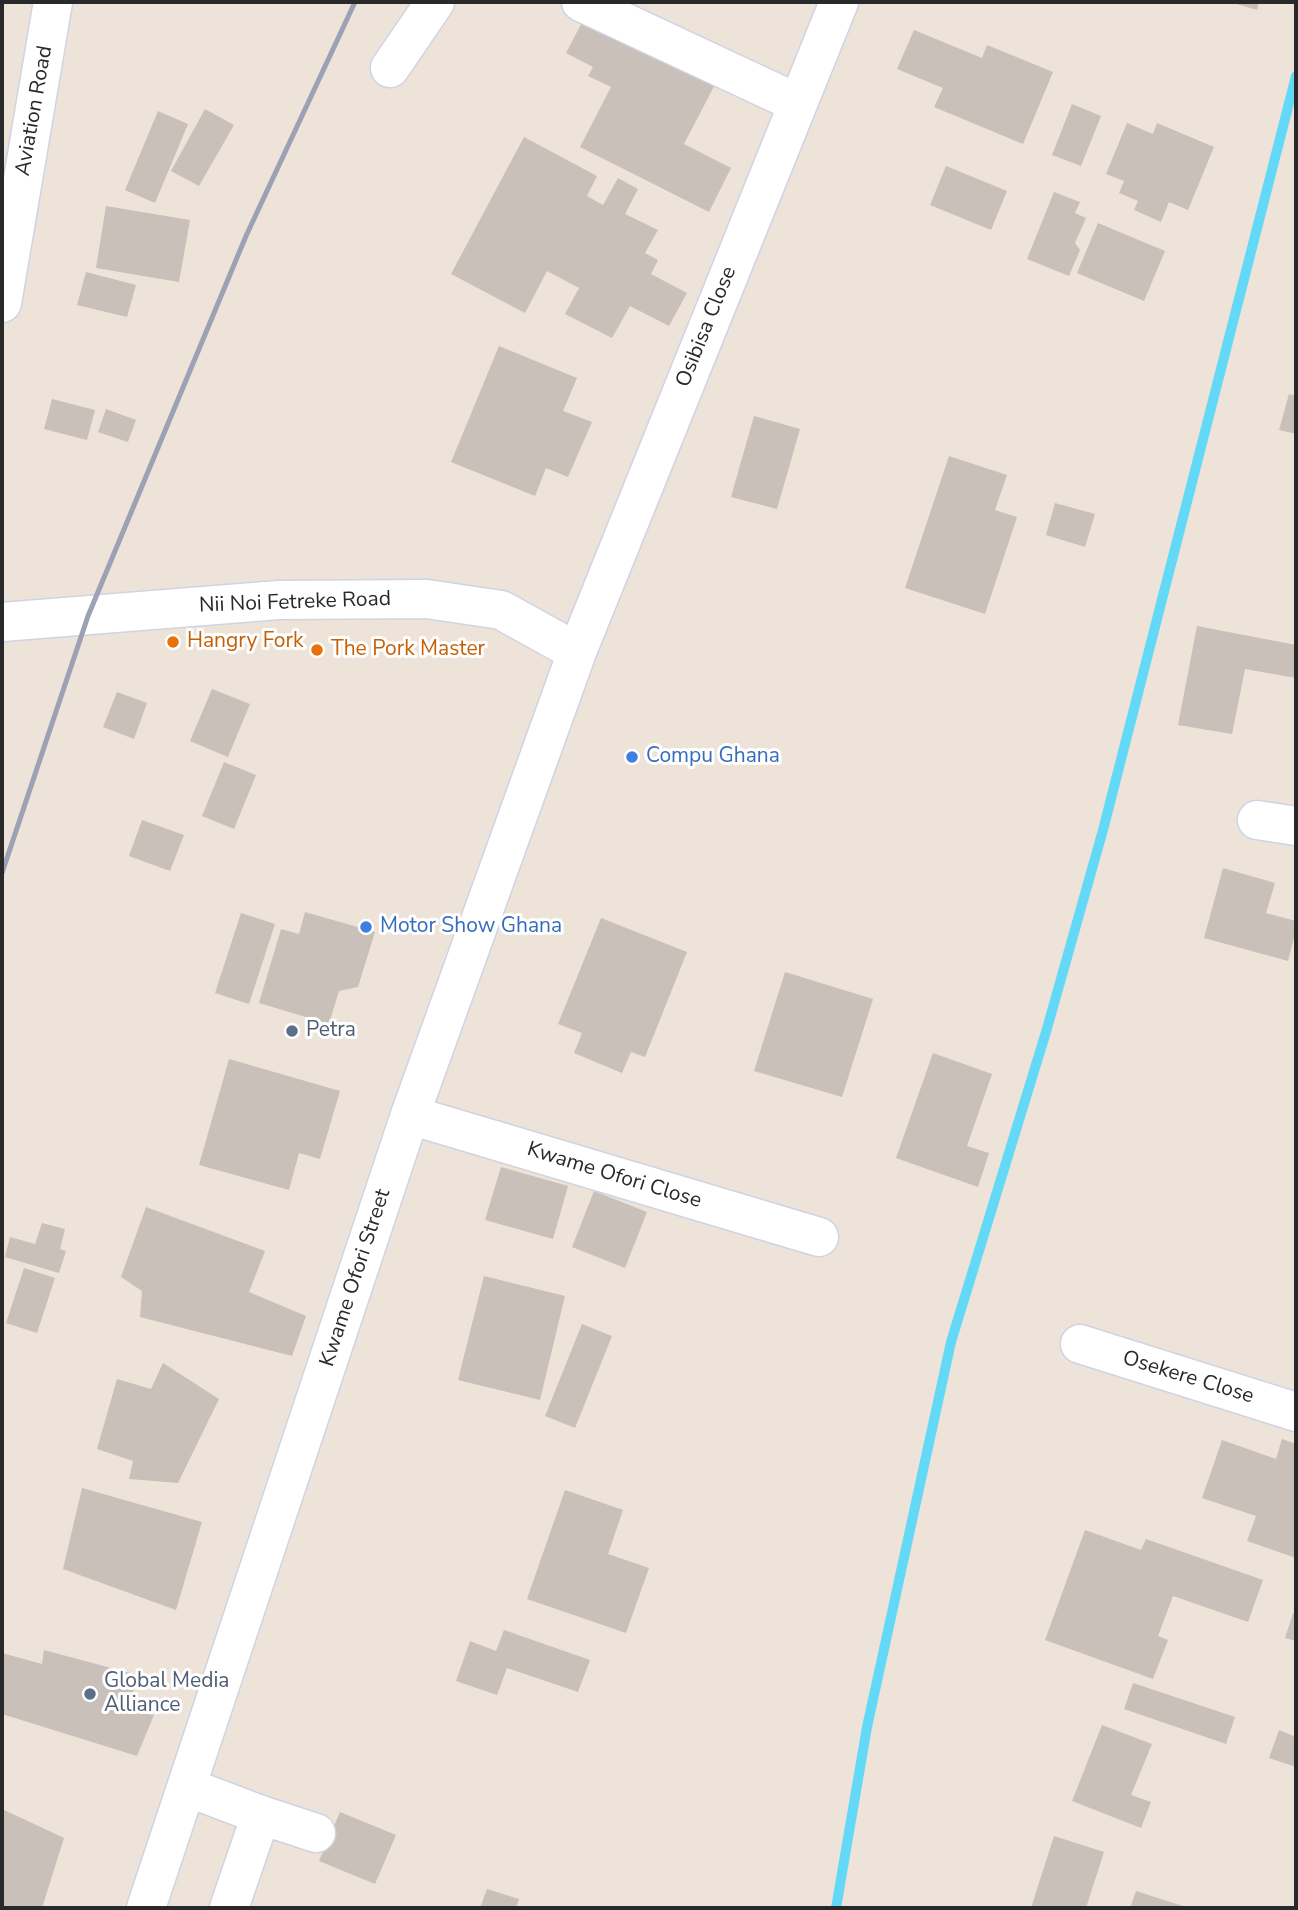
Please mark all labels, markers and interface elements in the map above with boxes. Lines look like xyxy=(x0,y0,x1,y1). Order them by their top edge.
street label: Aviation Road xyxy=(11,44,59,178)
street label: Osibisa Close xyxy=(671,263,743,391)
street label: Nii Noi Fetreke Road xyxy=(199,587,391,619)
place label: Hangry Fork xyxy=(187,629,303,655)
marker: Hangry Fork xyxy=(165,634,181,650)
place label: The Pork Master xyxy=(331,637,485,663)
marker: The Pork Master xyxy=(309,642,325,658)
place label: Compu Ghana xyxy=(646,744,780,770)
marker: Compu Ghana xyxy=(624,749,640,765)
place label: Motor Show Ghana xyxy=(380,914,562,940)
marker: Motor Show Ghana xyxy=(358,919,374,935)
place label: Petra xyxy=(306,1018,356,1044)
marker: Petra xyxy=(284,1023,300,1039)
street label: Kwame Ofori Close xyxy=(524,1137,704,1215)
street label: Kwame Ofori Street xyxy=(315,1186,397,1370)
street label: Osekere Close xyxy=(1119,1346,1257,1410)
place label: Global Media Alliance xyxy=(104,1669,229,1719)
marker: Global Media Alliance xyxy=(82,1686,98,1702)

